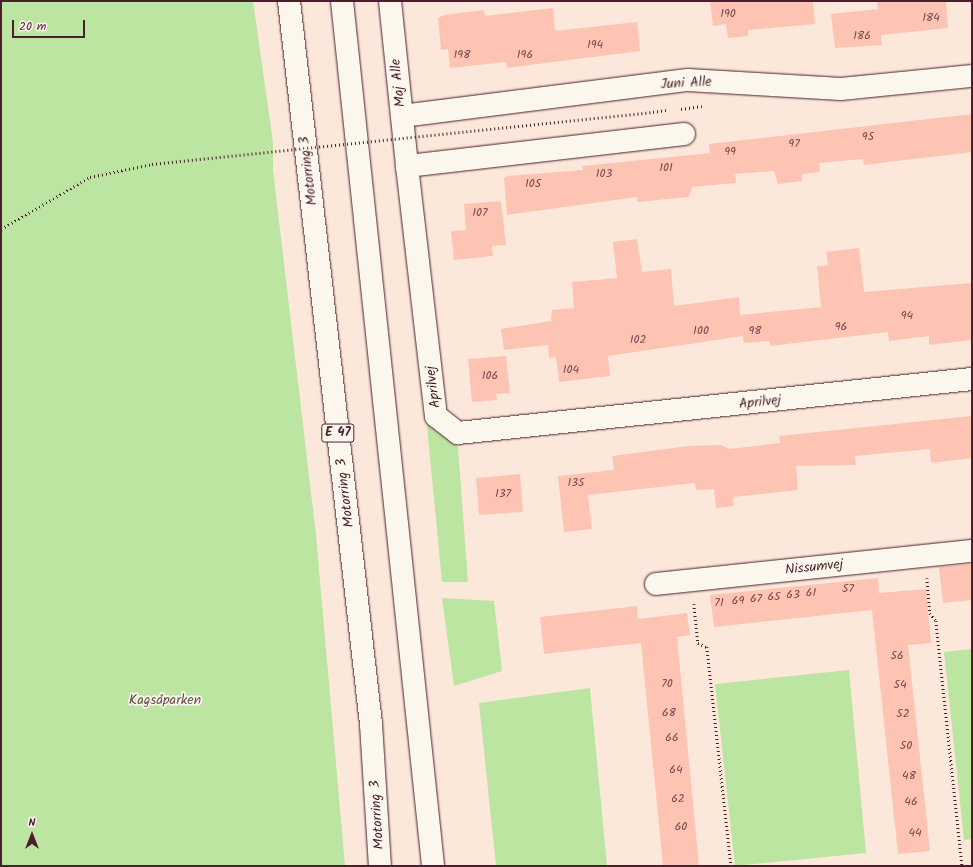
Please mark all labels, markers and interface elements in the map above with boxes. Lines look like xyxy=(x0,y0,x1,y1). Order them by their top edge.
house number: 190 xyxy=(720,7,736,21)
house number: 184 xyxy=(922,11,940,25)
scale bar xyxy=(14,12,87,38)
text: 20 m xyxy=(19,17,46,36)
house number: 186 xyxy=(853,29,871,43)
house number: 194 xyxy=(587,38,603,52)
house number: 198 xyxy=(454,48,470,62)
house number: 196 xyxy=(517,48,533,62)
street label: Maj Alle xyxy=(387,58,409,108)
street label: Juni Alle xyxy=(660,73,712,93)
house number: 95 xyxy=(862,130,874,144)
street label: Motorring 3 xyxy=(295,136,321,206)
house number: 97 xyxy=(788,137,800,151)
house number: 99 xyxy=(724,145,736,159)
house number: 101 xyxy=(659,161,673,175)
house number: 103 xyxy=(596,167,612,181)
house number: 105 xyxy=(525,177,541,191)
house number: 107 xyxy=(472,206,488,220)
house number: 94 xyxy=(901,309,913,323)
house number: 96 xyxy=(835,320,847,334)
house number: 100 xyxy=(693,324,709,338)
house number: 98 xyxy=(748,324,762,338)
house number: 102 xyxy=(630,333,646,347)
house number: 104 xyxy=(563,363,579,377)
street label: Aprilvej xyxy=(422,365,444,409)
house number: 106 xyxy=(482,369,498,383)
street label: Aprilvej xyxy=(738,391,782,413)
road number: E 47 xyxy=(321,422,355,444)
street label: Motorring 3 xyxy=(332,458,358,528)
house number: 135 xyxy=(567,476,585,490)
house number: 137 xyxy=(495,487,511,501)
street label: Nissumvej xyxy=(784,556,844,578)
house number: 57 xyxy=(842,582,854,596)
house number: 61 xyxy=(806,586,816,600)
house number: 63 xyxy=(786,588,800,602)
house number: 65 xyxy=(767,590,781,604)
house number: 67 xyxy=(750,592,762,606)
house number: 69 xyxy=(732,594,744,608)
house number: 71 xyxy=(714,596,724,610)
house number: 56 xyxy=(890,649,904,663)
house number: 70 xyxy=(661,677,673,691)
house number: 54 xyxy=(893,678,907,692)
park label: Kagsåparken xyxy=(129,692,201,708)
house number: 68 xyxy=(662,706,676,720)
house number: 52 xyxy=(896,707,910,721)
house number: 66 xyxy=(665,731,679,745)
house number: 50 xyxy=(900,739,912,753)
house number: 64 xyxy=(669,763,683,777)
house number: 48 xyxy=(902,769,916,783)
street label: Motorring 3 xyxy=(366,780,388,850)
house number: 62 xyxy=(671,792,685,806)
house number: 46 xyxy=(904,795,918,809)
text: N xyxy=(29,814,35,832)
north arrow xyxy=(12,815,52,855)
house number: 60 xyxy=(675,820,687,834)
house number: 44 xyxy=(908,826,922,840)

